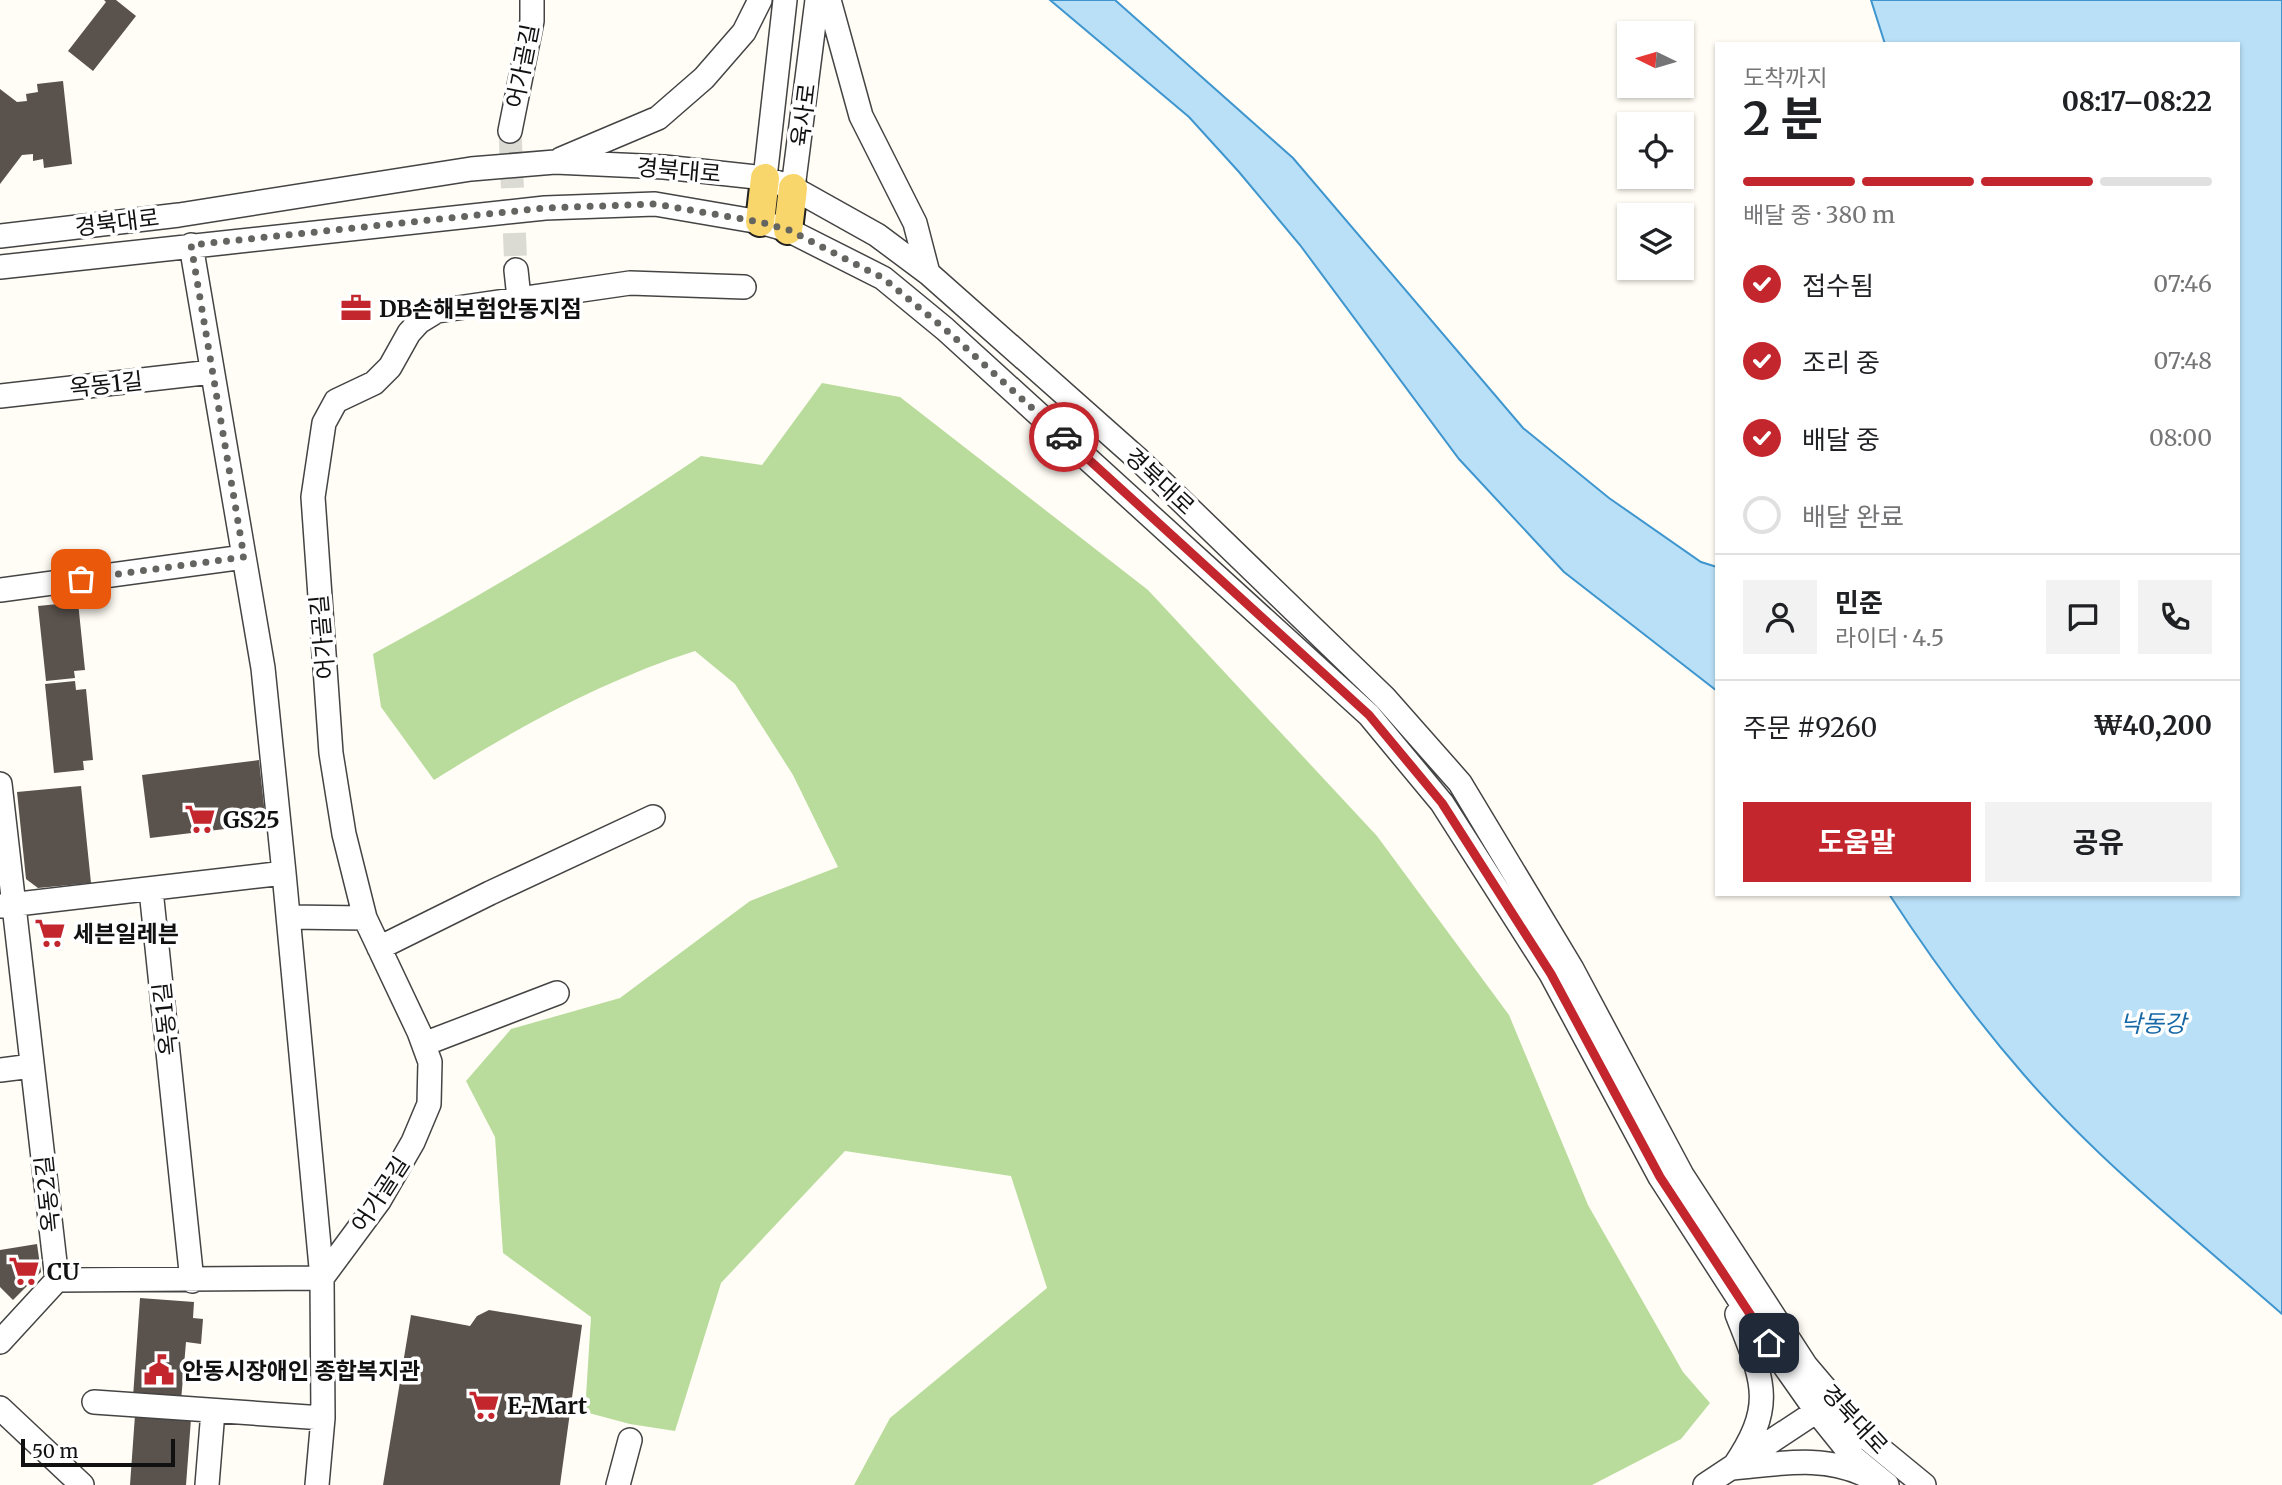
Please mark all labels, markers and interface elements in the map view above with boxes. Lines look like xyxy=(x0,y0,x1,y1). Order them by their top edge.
north arrow xyxy=(1617,21,1694,98)
map controls xyxy=(1617,21,1694,280)
street label: 어가골길 xyxy=(500,22,544,110)
text: 도착까지 xyxy=(1743,63,1828,92)
street label: 육사로 xyxy=(785,82,821,148)
text: 08:17–08:22 xyxy=(2062,85,2212,118)
text: 2 분 xyxy=(1743,90,1823,148)
button: locate xyxy=(1617,112,1694,189)
street label: 경북대로 xyxy=(636,152,722,188)
text: 배달 중 · 380 m xyxy=(1743,200,1895,229)
street label: 경북대로 xyxy=(73,202,161,242)
button: layers xyxy=(1617,203,1694,280)
icon: check xyxy=(1743,265,1781,303)
text: 접수됨 xyxy=(1802,269,1874,302)
text: 07:46 xyxy=(2153,269,2212,298)
office icon: DB손해보험안동지점 xyxy=(339,291,373,325)
place label: DB손해보험안동지점 xyxy=(379,294,582,323)
icon: check xyxy=(1743,342,1781,380)
text: 조리 중 xyxy=(1802,346,1880,379)
text: 07:48 xyxy=(2153,346,2212,375)
street label: 옥동1길 xyxy=(68,366,144,402)
courier xyxy=(1029,402,1099,472)
icon: car xyxy=(1045,418,1083,456)
icon: check xyxy=(1743,419,1781,457)
text: 배달 중 xyxy=(1802,423,1880,456)
text: 08:00 xyxy=(2149,423,2212,452)
street label: 경북대로 xyxy=(1119,442,1201,520)
text: 배달 완료 xyxy=(1802,500,1904,533)
pin xyxy=(51,549,111,609)
icon: bag xyxy=(62,560,100,598)
button: person xyxy=(1743,580,1817,654)
button: chat xyxy=(2046,580,2120,654)
button: phone xyxy=(2138,580,2212,654)
text: 민준 xyxy=(1835,586,1883,619)
street label: 어가골길 xyxy=(304,594,340,680)
text: 라이더 · 4.5 xyxy=(1835,623,1944,652)
text: ₩40,200 xyxy=(2094,709,2212,742)
text: 주문 #9260 xyxy=(1743,711,1877,744)
supermarket icon: GS25 xyxy=(183,802,217,836)
button: 도움말 xyxy=(1743,802,1971,882)
button: 공유 xyxy=(1985,802,2212,882)
place label: GS25 xyxy=(223,805,280,834)
supermarket icon: 세븐일레븐 xyxy=(33,916,67,950)
place label: 세븐일레븐 xyxy=(73,919,179,948)
street label: 옥동1길 xyxy=(147,981,183,1057)
water label: 낙동강 xyxy=(2120,1008,2189,1039)
street label: 어가골길 xyxy=(345,1151,415,1237)
street label: 옥동2길 xyxy=(29,1154,65,1234)
supermarket icon: CU xyxy=(7,1254,41,1288)
place label: CU xyxy=(47,1257,79,1286)
pin xyxy=(1739,1313,1799,1373)
icon: home xyxy=(1750,1324,1788,1362)
public building icon: 안동시장애인 종합복지관 xyxy=(142,1353,176,1387)
place label: 안동시장애인 종합복지관 xyxy=(182,1356,420,1385)
street label: 경북대로 xyxy=(1816,1378,1894,1460)
supermarket icon: E-Mart xyxy=(467,1388,501,1422)
place label: E-Mart xyxy=(507,1391,587,1420)
scale bar xyxy=(21,1436,175,1468)
text: 50 m xyxy=(32,1439,78,1463)

